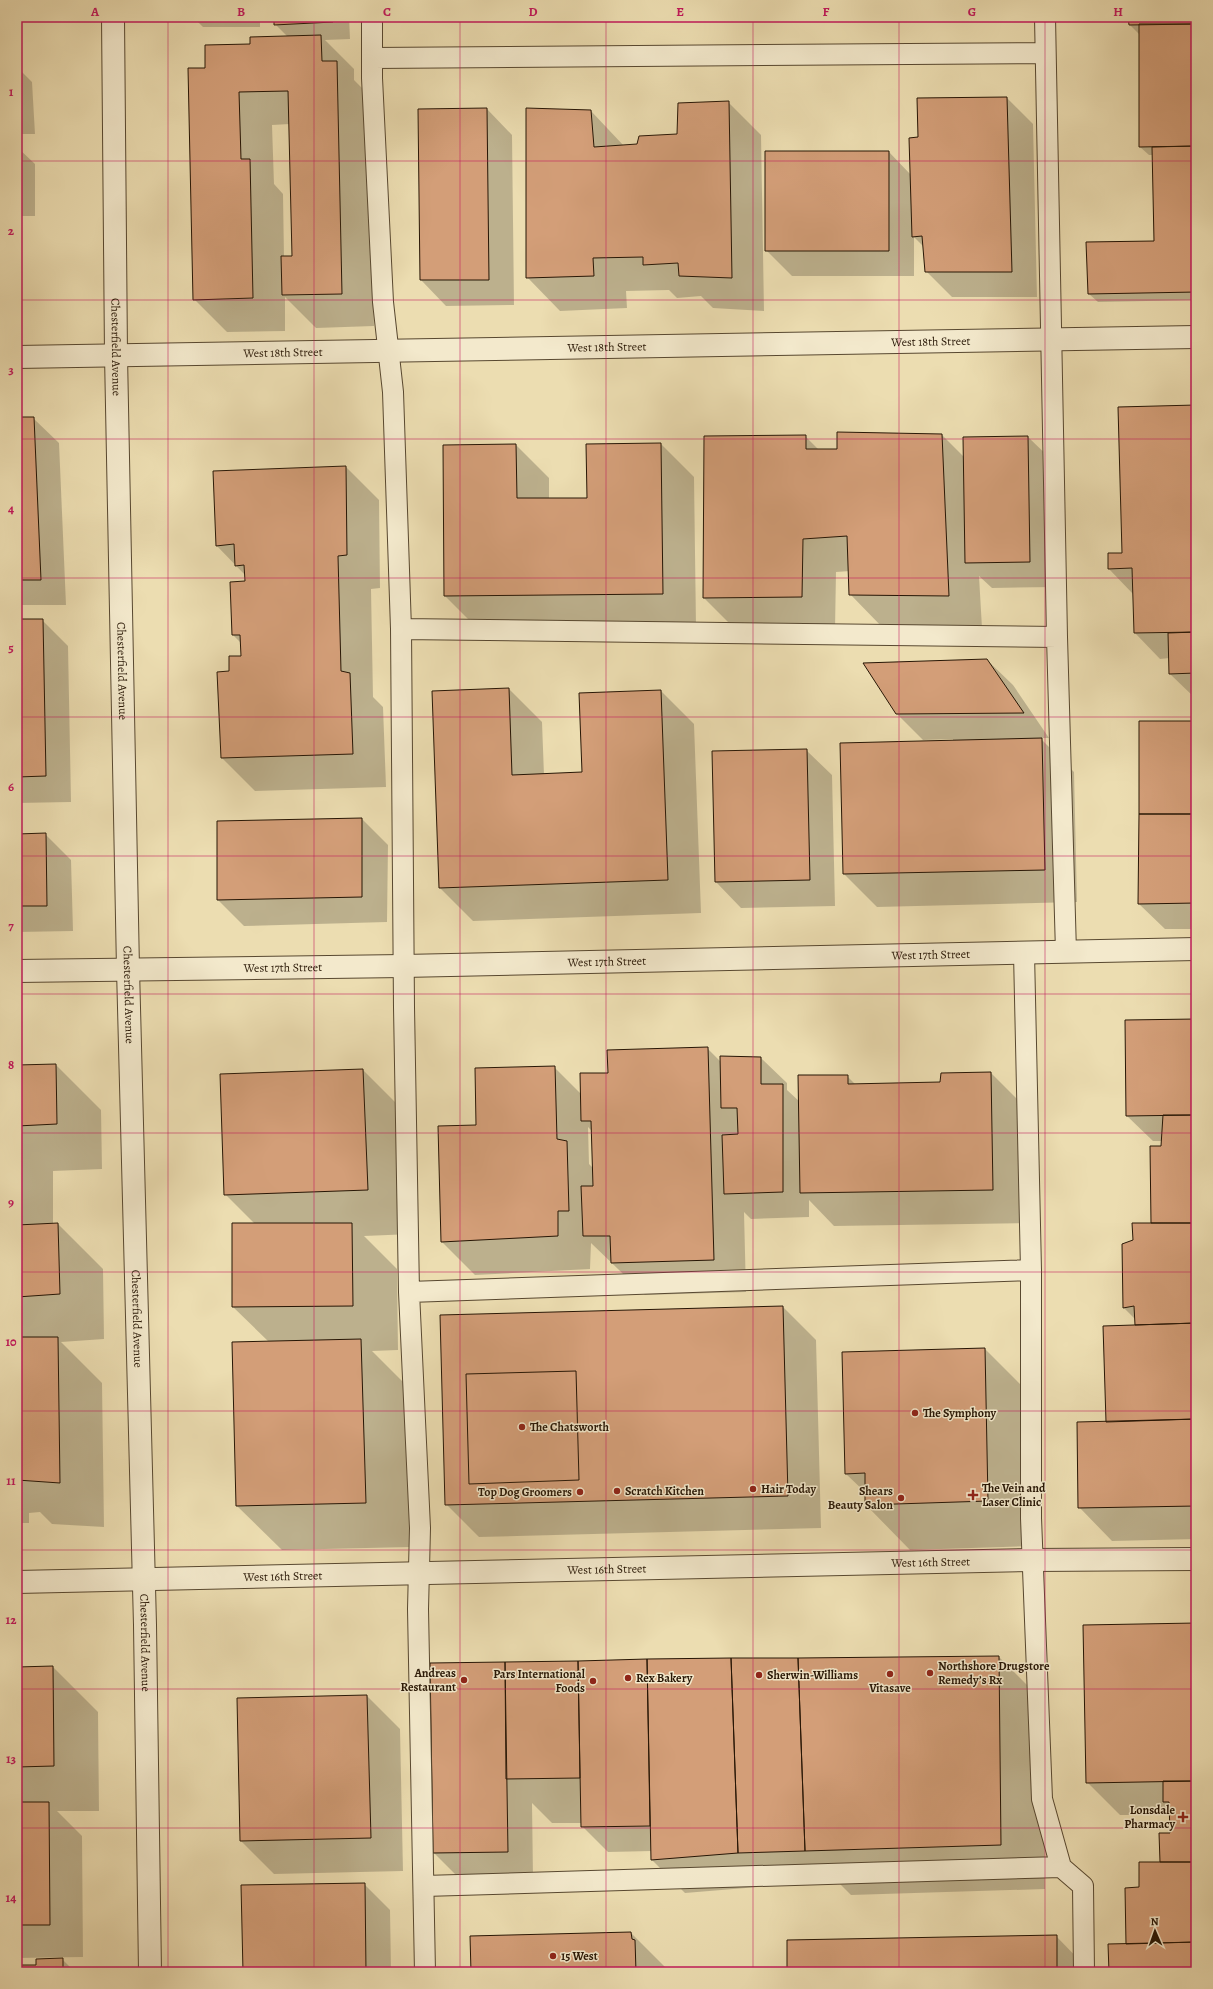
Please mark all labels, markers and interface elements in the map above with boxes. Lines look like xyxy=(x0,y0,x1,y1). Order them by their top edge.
text: A xyxy=(90,3,100,20)
text: B xyxy=(237,3,245,20)
text: C xyxy=(383,3,391,20)
text: D xyxy=(528,3,538,20)
text: E xyxy=(676,3,684,20)
text: F xyxy=(823,3,830,20)
text: G xyxy=(968,3,976,20)
text: H xyxy=(1113,3,1123,20)
text: 1 xyxy=(9,83,14,100)
text: 2 xyxy=(8,222,15,239)
street label: Chesterfield Avenue xyxy=(107,298,125,396)
street label: West 18th Street xyxy=(890,333,971,350)
street label: West 18th Street xyxy=(566,338,647,356)
street label: West 18th Street xyxy=(242,344,323,361)
text: 3 xyxy=(8,361,14,378)
text: 4 xyxy=(8,500,14,517)
street label: Chesterfield Avenue xyxy=(113,622,131,720)
text: 5 xyxy=(8,639,14,656)
text: 6 xyxy=(8,778,14,795)
text: 7 xyxy=(8,917,14,934)
street label: Chesterfield Avenue xyxy=(120,946,138,1044)
street label: West 17th Street xyxy=(890,946,970,964)
street label: West 17th Street xyxy=(567,953,646,970)
street label: West 17th Street xyxy=(243,959,322,976)
text: 8 xyxy=(8,1056,14,1073)
text: 9 xyxy=(8,1194,14,1211)
street label: Chesterfield Avenue xyxy=(128,1269,146,1368)
text: 10 xyxy=(5,1333,17,1350)
place label: The Symphony xyxy=(923,1405,997,1421)
marker: The Symphony xyxy=(910,1408,920,1418)
place label: The Chatsworth xyxy=(530,1419,609,1435)
marker: The Chatsworth xyxy=(517,1422,527,1432)
text: 11 xyxy=(6,1472,16,1489)
place label: The Vein and Laser Clinic xyxy=(982,1480,1046,1510)
place label: Hair Today xyxy=(761,1481,817,1497)
place label: Scratch Kitchen xyxy=(625,1483,704,1499)
place label: Shears Beauty Salon xyxy=(828,1483,893,1513)
place label: Top Dog Groomers xyxy=(478,1484,572,1500)
marker: Hair Today xyxy=(748,1484,758,1494)
marker: Scratch Kitchen xyxy=(612,1486,622,1496)
marker: Top Dog Groomers xyxy=(575,1487,585,1497)
marker: The Vein and Laser Clinic xyxy=(967,1489,979,1501)
marker: Shears Beauty Salon xyxy=(896,1493,906,1503)
street label: West 16th Street xyxy=(890,1553,970,1571)
street label: West 16th Street xyxy=(566,1560,647,1578)
street label: West 16th Street xyxy=(242,1567,323,1585)
street label: Chesterfield Avenue xyxy=(136,1593,154,1692)
text: 12 xyxy=(6,1611,17,1628)
place label: Northshore Drugstore Remedy’s Rx xyxy=(938,1658,1050,1688)
place label: Andreas Restaurant xyxy=(401,1665,456,1695)
place label: Pars International Foods xyxy=(493,1666,586,1696)
place label: Sherwin-Williams xyxy=(767,1667,858,1683)
marker: Northshore Drugstore Remedy’s Rx xyxy=(925,1668,935,1678)
marker: Vitasave xyxy=(885,1669,895,1679)
place label: Rex Bakery xyxy=(636,1670,693,1686)
marker: Sherwin-Williams xyxy=(754,1670,764,1680)
marker: Rex Bakery xyxy=(623,1673,633,1683)
marker: Andreas Restaurant xyxy=(459,1675,469,1685)
marker: Pars International Foods xyxy=(588,1676,598,1686)
place label: Vitasave xyxy=(868,1680,911,1696)
text: 13 xyxy=(6,1750,17,1767)
place label: Lonsdale Pharmacy xyxy=(1124,1802,1175,1832)
marker: Lonsdale Pharmacy xyxy=(1178,1812,1188,1822)
text: 14 xyxy=(6,1889,16,1906)
north arrow xyxy=(1135,1911,1175,1951)
text: N xyxy=(1150,1914,1159,1929)
place label: 15 West xyxy=(561,1948,598,1964)
marker: 15 West xyxy=(548,1951,558,1961)

